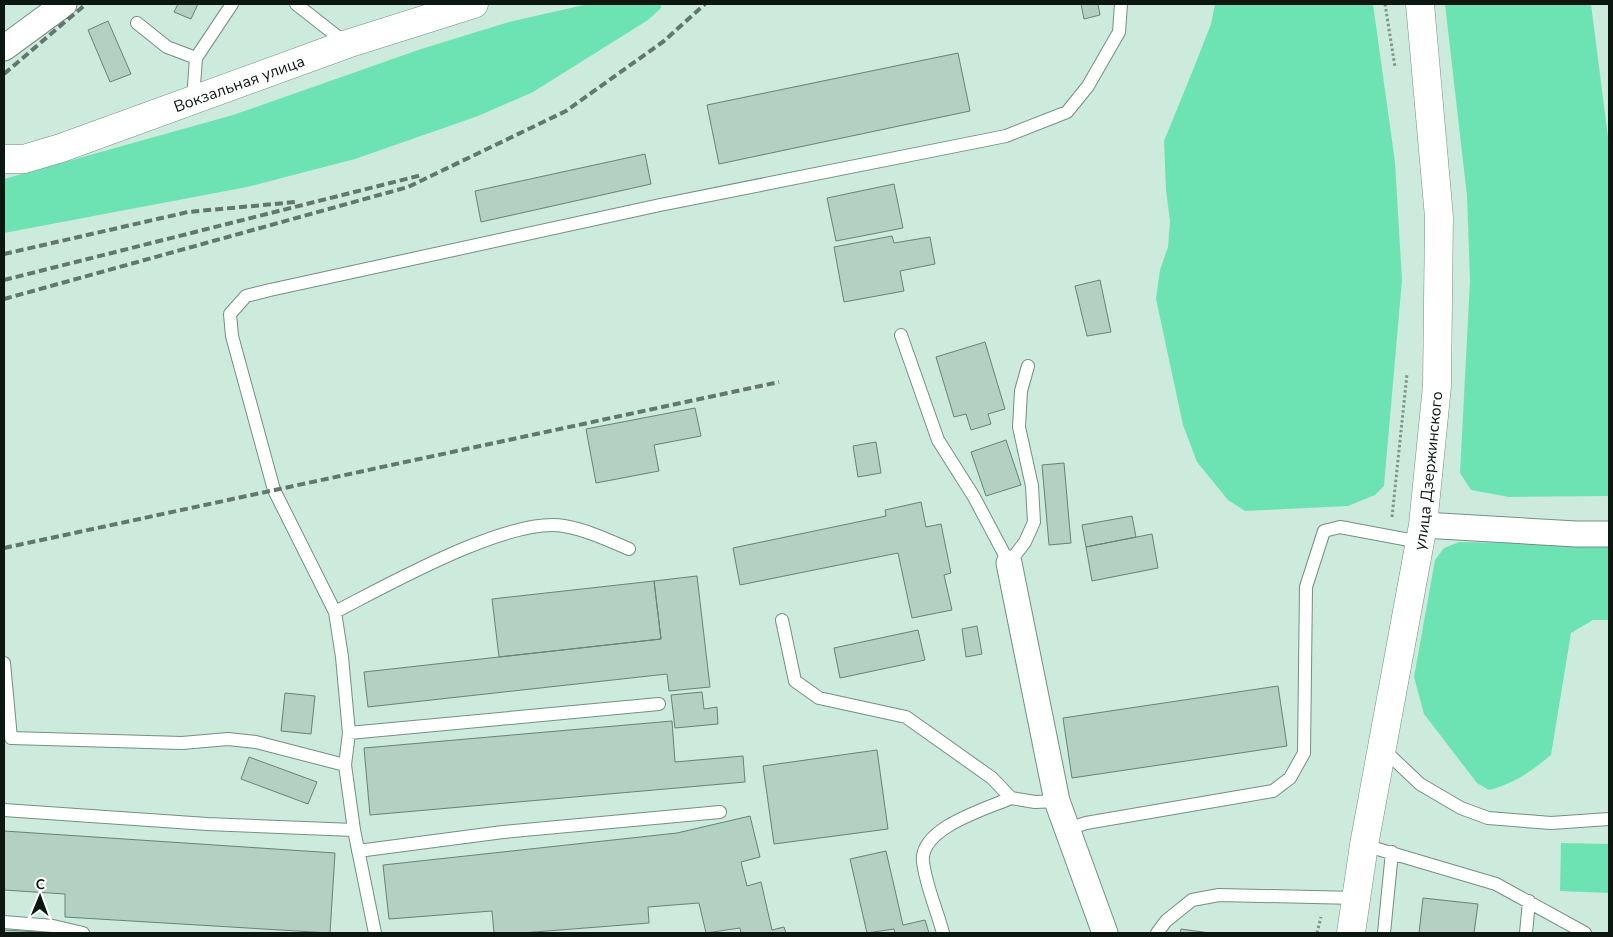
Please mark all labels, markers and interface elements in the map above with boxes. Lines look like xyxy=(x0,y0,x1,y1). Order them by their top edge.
street label: Вокзальная улица xyxy=(171,50,308,118)
street label: улица Дзержинского xyxy=(1409,390,1448,552)
north arrow xyxy=(15,872,65,922)
text: С xyxy=(35,875,46,894)

